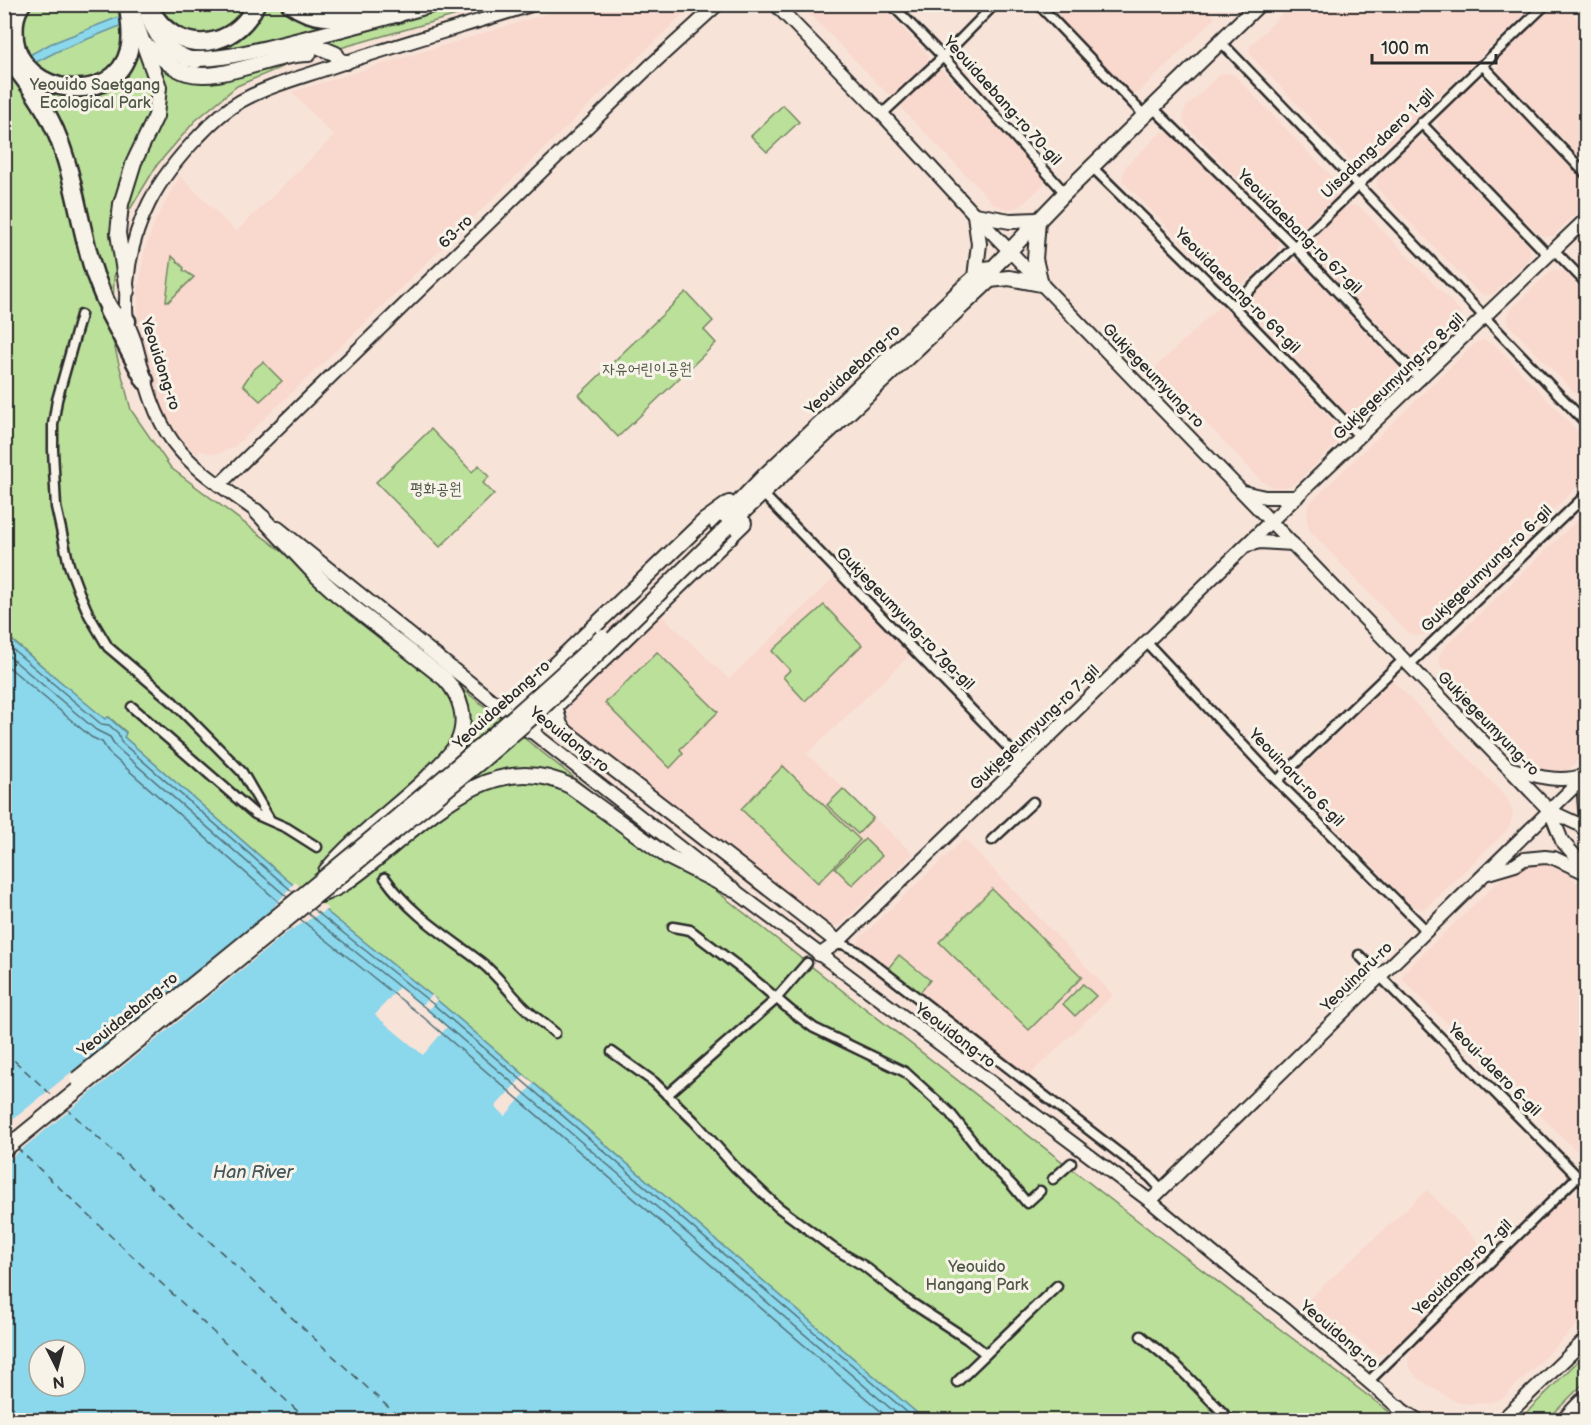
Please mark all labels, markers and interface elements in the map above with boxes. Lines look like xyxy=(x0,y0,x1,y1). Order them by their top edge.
scale bar xyxy=(1372,27,1496,65)
street label: Yeouidaebang-ro 70-gil xyxy=(938,32,1065,169)
text: 100 m xyxy=(1381,38,1429,59)
park label: Yeouido Saetgang Ecological Park xyxy=(29,76,160,113)
street label: Uisadang-daero 1-gil xyxy=(1317,85,1439,203)
street label: Yeouidaebang-ro 67-gil xyxy=(1232,165,1365,298)
street label: 63-ro xyxy=(435,211,477,253)
street label: Yeouidaebang-ro 69-gil xyxy=(1170,224,1304,358)
street label: Gukjegeumyung-ro 8-gil xyxy=(1330,310,1468,444)
street label: Yeouidong-ro xyxy=(136,314,184,413)
street label: Gukjegeumyung-ro xyxy=(1098,320,1208,432)
street label: Yeouidaebang-ro xyxy=(801,321,905,420)
park label: 자유어린이공원 xyxy=(602,360,692,379)
park label: 평화공원 xyxy=(410,480,462,499)
street label: Gukjegeumyung-ro 6-gil xyxy=(1418,502,1556,636)
street label: Gukjegeumyung-ro 7ga-gil xyxy=(832,544,978,694)
street label: Yeouidaebang-ro xyxy=(449,657,554,754)
street label: Gukjegeumyung-ro 7-gil xyxy=(966,661,1104,795)
street label: Gukjegeumyung-ro xyxy=(1433,668,1543,780)
street label: Yeouidong-ro xyxy=(525,702,613,777)
street label: Yeouinaru-ro 6-gil xyxy=(1244,724,1348,831)
street label: Yeouinaru-ro xyxy=(1317,938,1397,1017)
street label: Yeouidaebang-ro xyxy=(73,969,182,1062)
street label: Yeouidong-ro xyxy=(910,999,999,1072)
street label: Yeoui-daero 6-gil xyxy=(1443,1019,1544,1120)
water label: Han River xyxy=(213,1162,294,1183)
street label: Yeouidong-ro 7-gil xyxy=(1409,1216,1516,1321)
park label: Yeouido Hangang Park xyxy=(926,1258,1029,1295)
street label: Yeouidong-ro xyxy=(1295,1296,1382,1373)
north arrow xyxy=(27,1338,87,1398)
text: N xyxy=(51,1371,65,1392)

